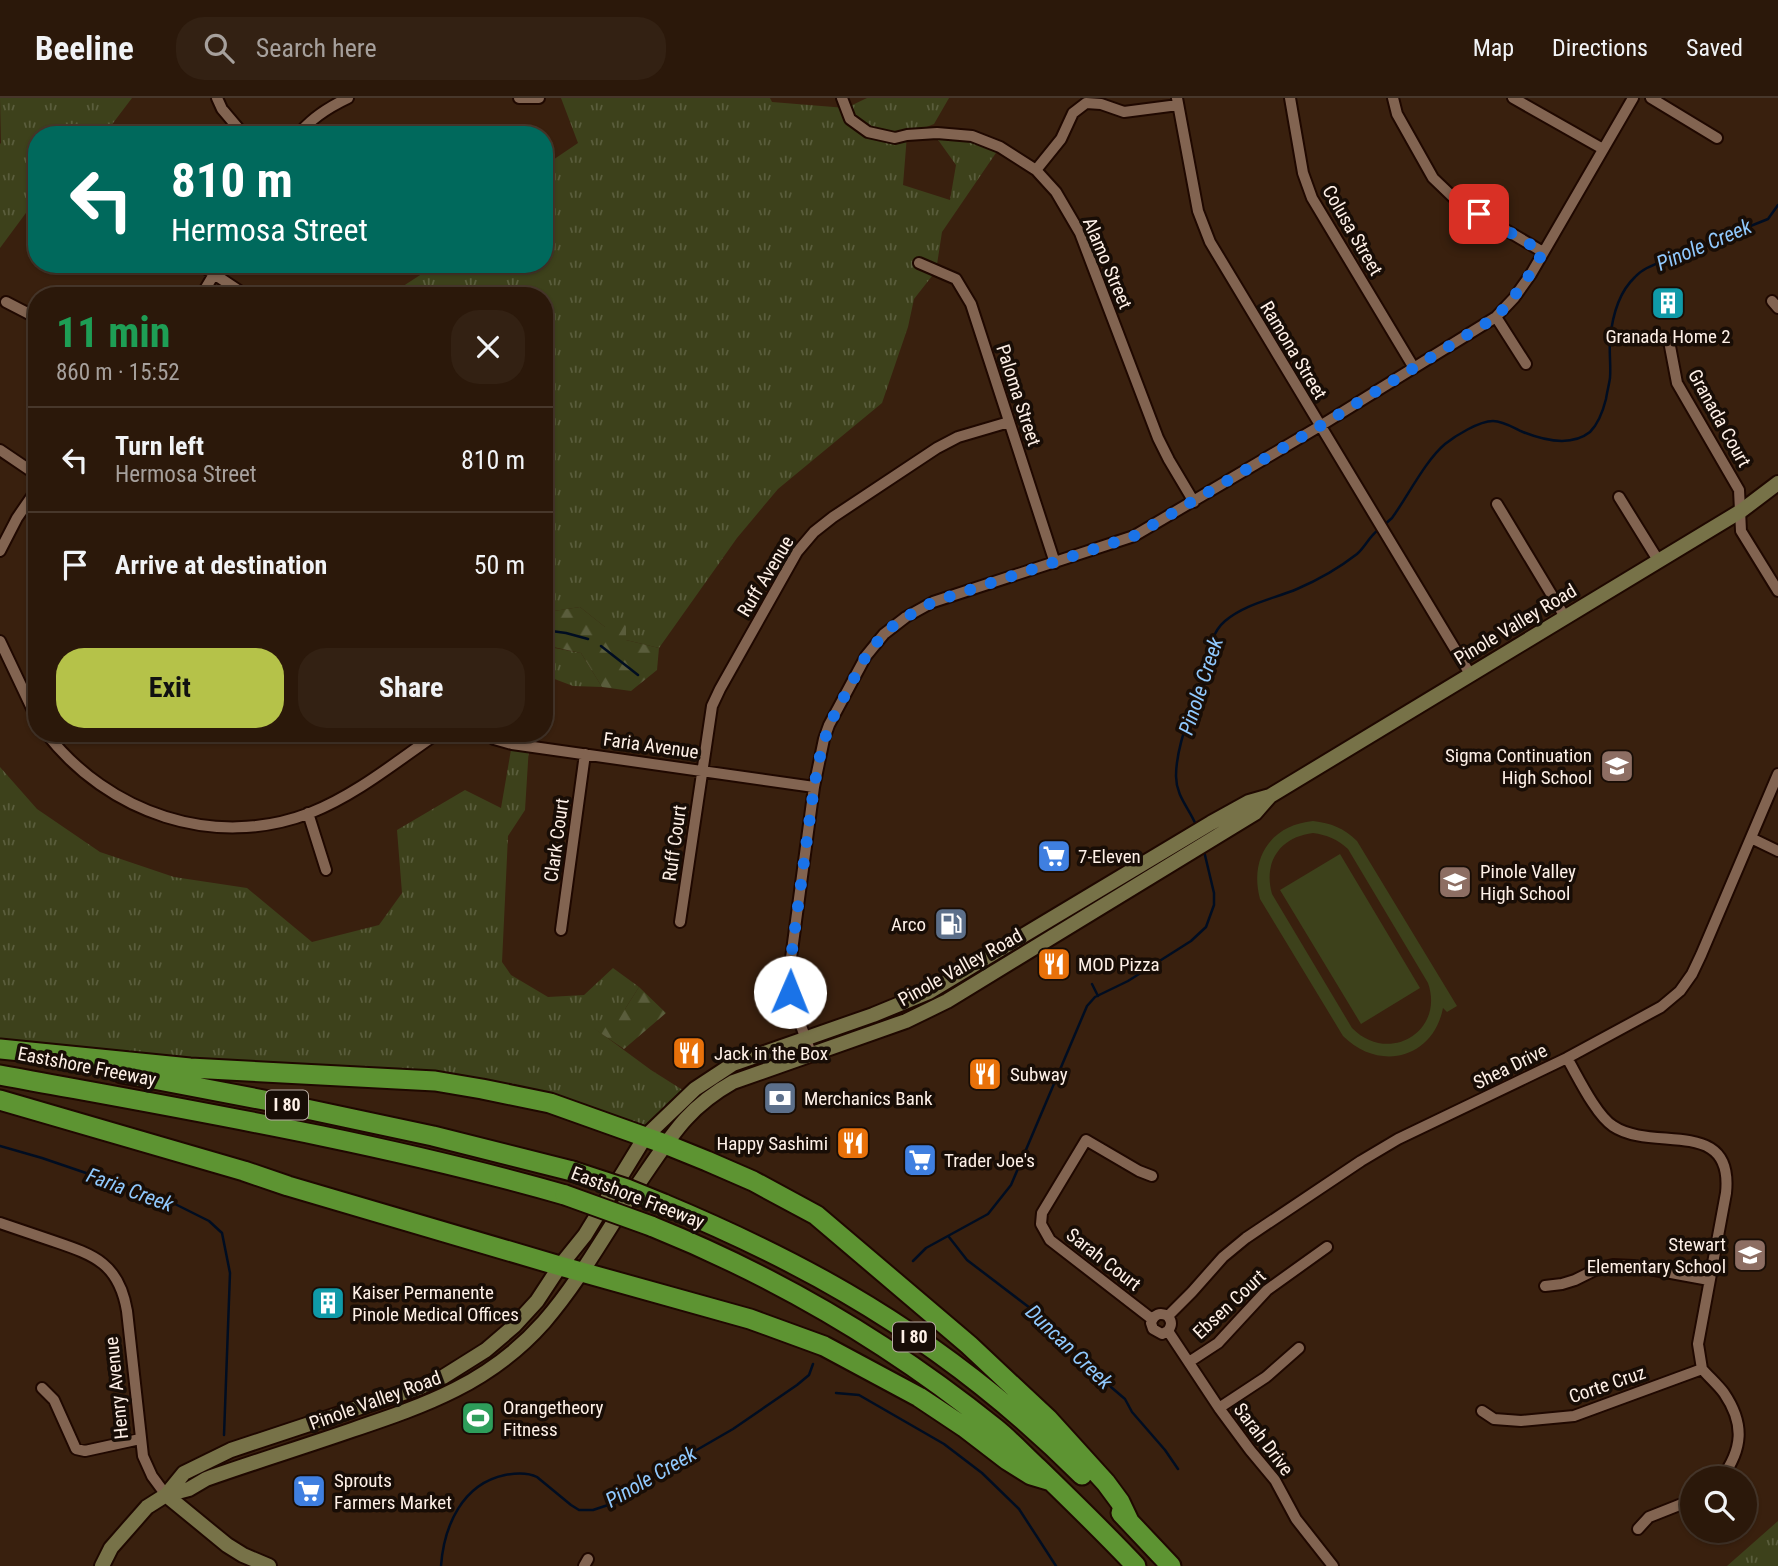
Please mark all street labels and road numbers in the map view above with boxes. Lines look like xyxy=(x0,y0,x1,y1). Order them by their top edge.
street label: Colusa Street xyxy=(1317,181,1388,280)
street label: Alamo Street xyxy=(1078,214,1137,312)
street label: Ramona Street xyxy=(1255,297,1332,403)
street label: Paloma Street xyxy=(991,341,1046,449)
street label: Granada Court xyxy=(1683,365,1756,471)
street label: Ruff Avenue xyxy=(732,532,799,621)
street label: Pinole Valley Road xyxy=(1450,579,1581,670)
street label: Faria Avenue xyxy=(602,727,700,764)
street label: Clark Court xyxy=(539,797,574,883)
street label: Ruff Court xyxy=(658,803,691,883)
street label: Pinole Valley Road xyxy=(894,924,1026,1011)
street label: Shea Drive xyxy=(1470,1039,1551,1094)
street label: Eastshore Freeway xyxy=(16,1042,158,1091)
road number: I 80 xyxy=(266,1090,308,1120)
street label: Eastshore Freeway xyxy=(568,1162,708,1233)
street label: Sarah Court xyxy=(1062,1223,1146,1296)
street label: Ebsen Court xyxy=(1188,1265,1271,1344)
road number: I 80 xyxy=(893,1322,935,1352)
street label: Henry Avenue xyxy=(100,1336,133,1440)
street label: Corte Cruz xyxy=(1566,1361,1649,1408)
street label: Pinole Valley Road xyxy=(306,1366,444,1435)
street label: Sarah Drive xyxy=(1229,1398,1298,1480)

